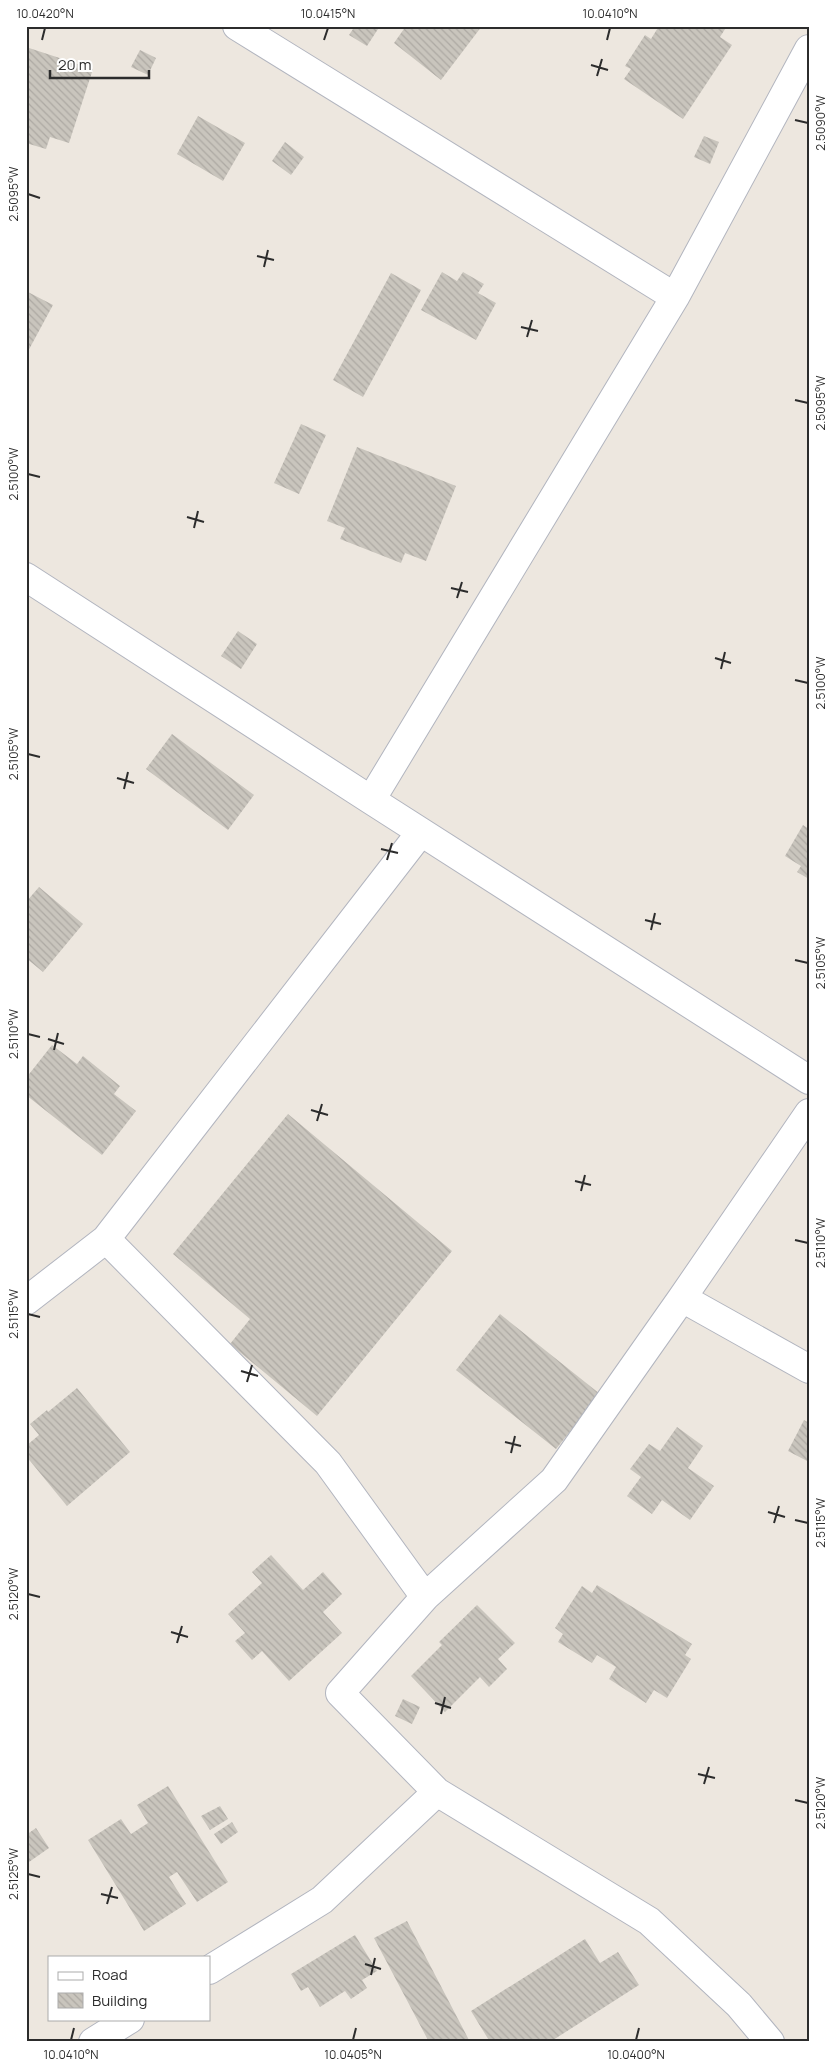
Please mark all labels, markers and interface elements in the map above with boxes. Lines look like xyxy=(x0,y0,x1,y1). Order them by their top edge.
text: 10.0420°N xyxy=(16,5,74,22)
text: 10.0415°N xyxy=(301,5,355,22)
text: 10.0410°N xyxy=(582,5,638,22)
scale bar xyxy=(50,48,149,80)
text: 20 m xyxy=(58,54,91,75)
text: 2.5090°W xyxy=(812,94,829,151)
text: 2.5095°W xyxy=(5,166,22,222)
text: 2.5095°W xyxy=(812,375,829,431)
text: 2.5100°W xyxy=(5,447,22,500)
text: 2.5100°W xyxy=(812,656,829,709)
text: 2.5105°W xyxy=(5,727,22,780)
text: 2.5105°W xyxy=(812,936,829,989)
text: 2.5110°W xyxy=(5,1008,22,1059)
text: 2.5110°W xyxy=(812,1217,829,1268)
text: 2.5115°W xyxy=(5,1288,22,1339)
text: 2.5115°W xyxy=(812,1497,829,1548)
text: 2.5120°W xyxy=(5,1567,22,1620)
text: 2.5120°W xyxy=(812,1776,829,1829)
text: 2.5125°W xyxy=(5,1847,22,1900)
legend xyxy=(48,1956,210,2020)
text: Road xyxy=(92,1964,128,1985)
text: Building xyxy=(92,1990,147,2011)
text: 10.0410°N xyxy=(43,2046,99,2063)
text: 10.0405°N xyxy=(324,2046,382,2063)
text: 10.0400°N xyxy=(607,2046,665,2063)

